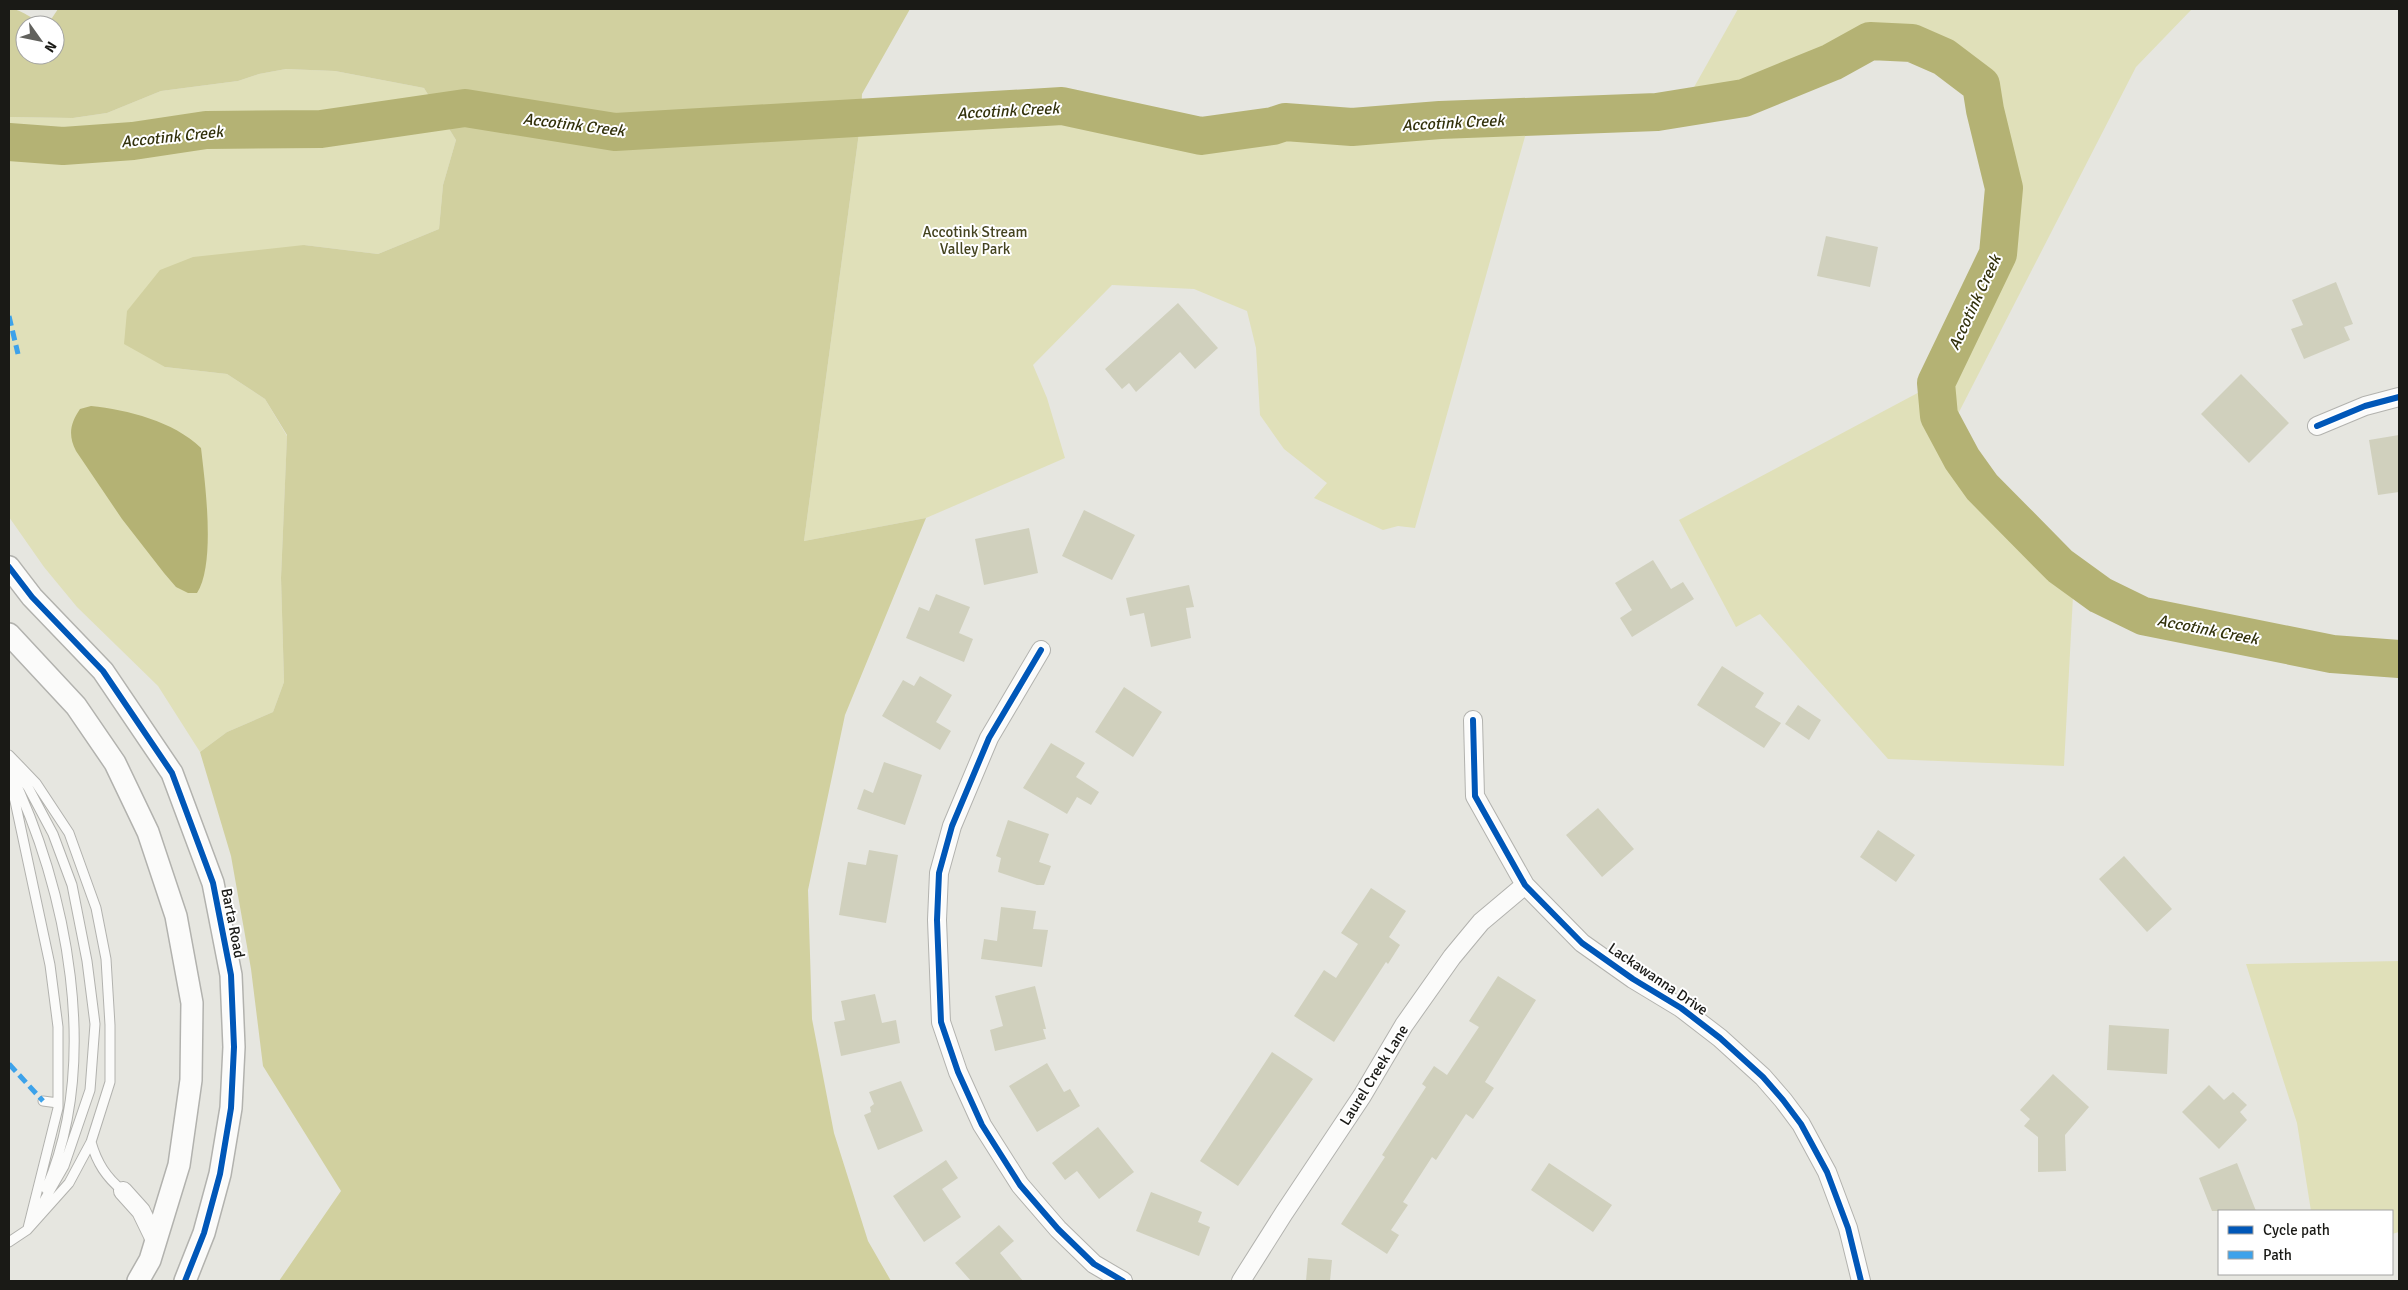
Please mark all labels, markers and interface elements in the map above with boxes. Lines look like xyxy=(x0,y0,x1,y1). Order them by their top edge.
north arrow xyxy=(15,15,65,65)
text: N xyxy=(41,38,60,56)
water label: Accotink Creek xyxy=(956,98,1062,124)
water label: Accotink Creek xyxy=(522,109,628,141)
water label: Accotink Creek xyxy=(1401,110,1507,136)
water label: Accotink Creek xyxy=(120,121,226,152)
park label: Accotink Stream Valley Park xyxy=(922,223,1028,258)
water label: Accotink Creek xyxy=(1944,250,2006,353)
water label: Accotink Creek xyxy=(2156,610,2262,650)
street label: Barta Road xyxy=(217,887,249,959)
street label: Lackawanna Drive xyxy=(1605,939,1711,1019)
street label: Laurel Creek Lane xyxy=(1336,1021,1412,1129)
legend xyxy=(2218,1210,2393,1275)
text: Cycle path xyxy=(2263,1221,2330,1239)
text: Path xyxy=(2263,1246,2292,1264)

